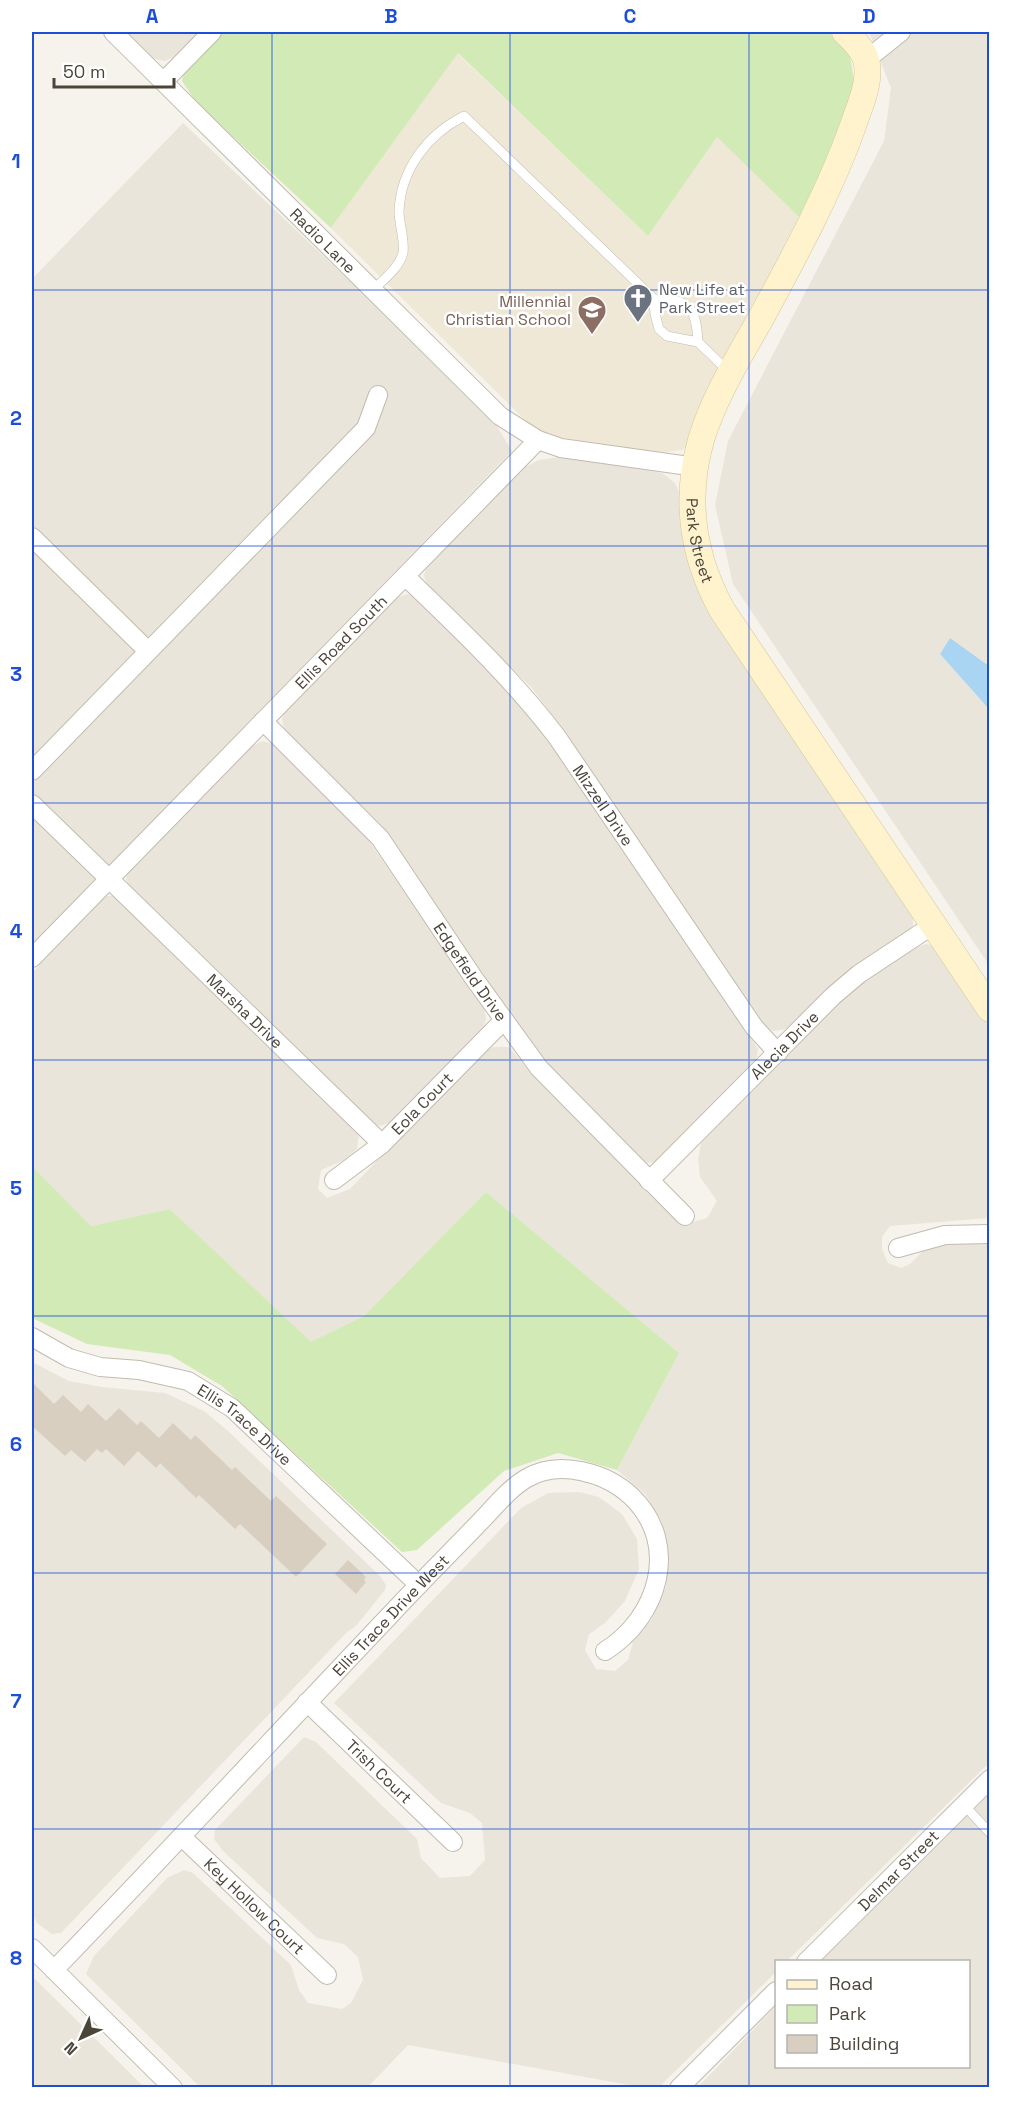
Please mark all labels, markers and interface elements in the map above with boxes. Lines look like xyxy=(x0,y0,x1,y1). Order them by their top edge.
text: A xyxy=(146,3,159,29)
text: B xyxy=(384,3,398,29)
text: C xyxy=(624,3,637,29)
text: D xyxy=(862,3,876,29)
scale bar xyxy=(54,51,174,89)
text: 50 m xyxy=(63,60,105,83)
text: 1 xyxy=(11,148,21,174)
street label: Radio Lane xyxy=(285,204,360,278)
place label: New Life at Park Street xyxy=(659,279,745,318)
church icon: New Life at Park Street xyxy=(622,282,654,324)
place label: Millennial Christian School xyxy=(445,291,571,330)
school or university icon: Millennial Christian School xyxy=(576,294,608,336)
text: 2 xyxy=(10,405,22,431)
street label: Park Street xyxy=(681,498,718,586)
street label: Ellis Road South xyxy=(291,591,392,694)
text: 3 xyxy=(10,661,22,687)
street label: Mizzell Drive xyxy=(568,761,638,850)
text: 4 xyxy=(10,918,23,944)
street label: Edgefield Drive xyxy=(429,919,512,1026)
street label: Marsha Drive xyxy=(202,969,287,1053)
street label: Alecia Drive xyxy=(746,1006,823,1084)
street label: Eola Court xyxy=(387,1068,458,1139)
text: 5 xyxy=(10,1175,22,1201)
street label: Ellis Trace Drive xyxy=(193,1379,296,1470)
text: 6 xyxy=(10,1431,22,1457)
street label: Ellis Trace Drive West xyxy=(328,1550,454,1681)
text: 7 xyxy=(10,1688,22,1714)
street label: Trish Court xyxy=(341,1735,416,1808)
street label: Delmar Street xyxy=(854,1826,944,1916)
street label: Key Hollow Court xyxy=(199,1853,309,1959)
text: 8 xyxy=(10,1945,22,1971)
legend xyxy=(775,1960,970,2068)
text: Road xyxy=(829,1972,873,1995)
text: Park xyxy=(829,2002,867,2025)
north arrow xyxy=(51,2008,111,2068)
text: Building xyxy=(829,2032,899,2055)
text: N xyxy=(60,2037,82,2059)

